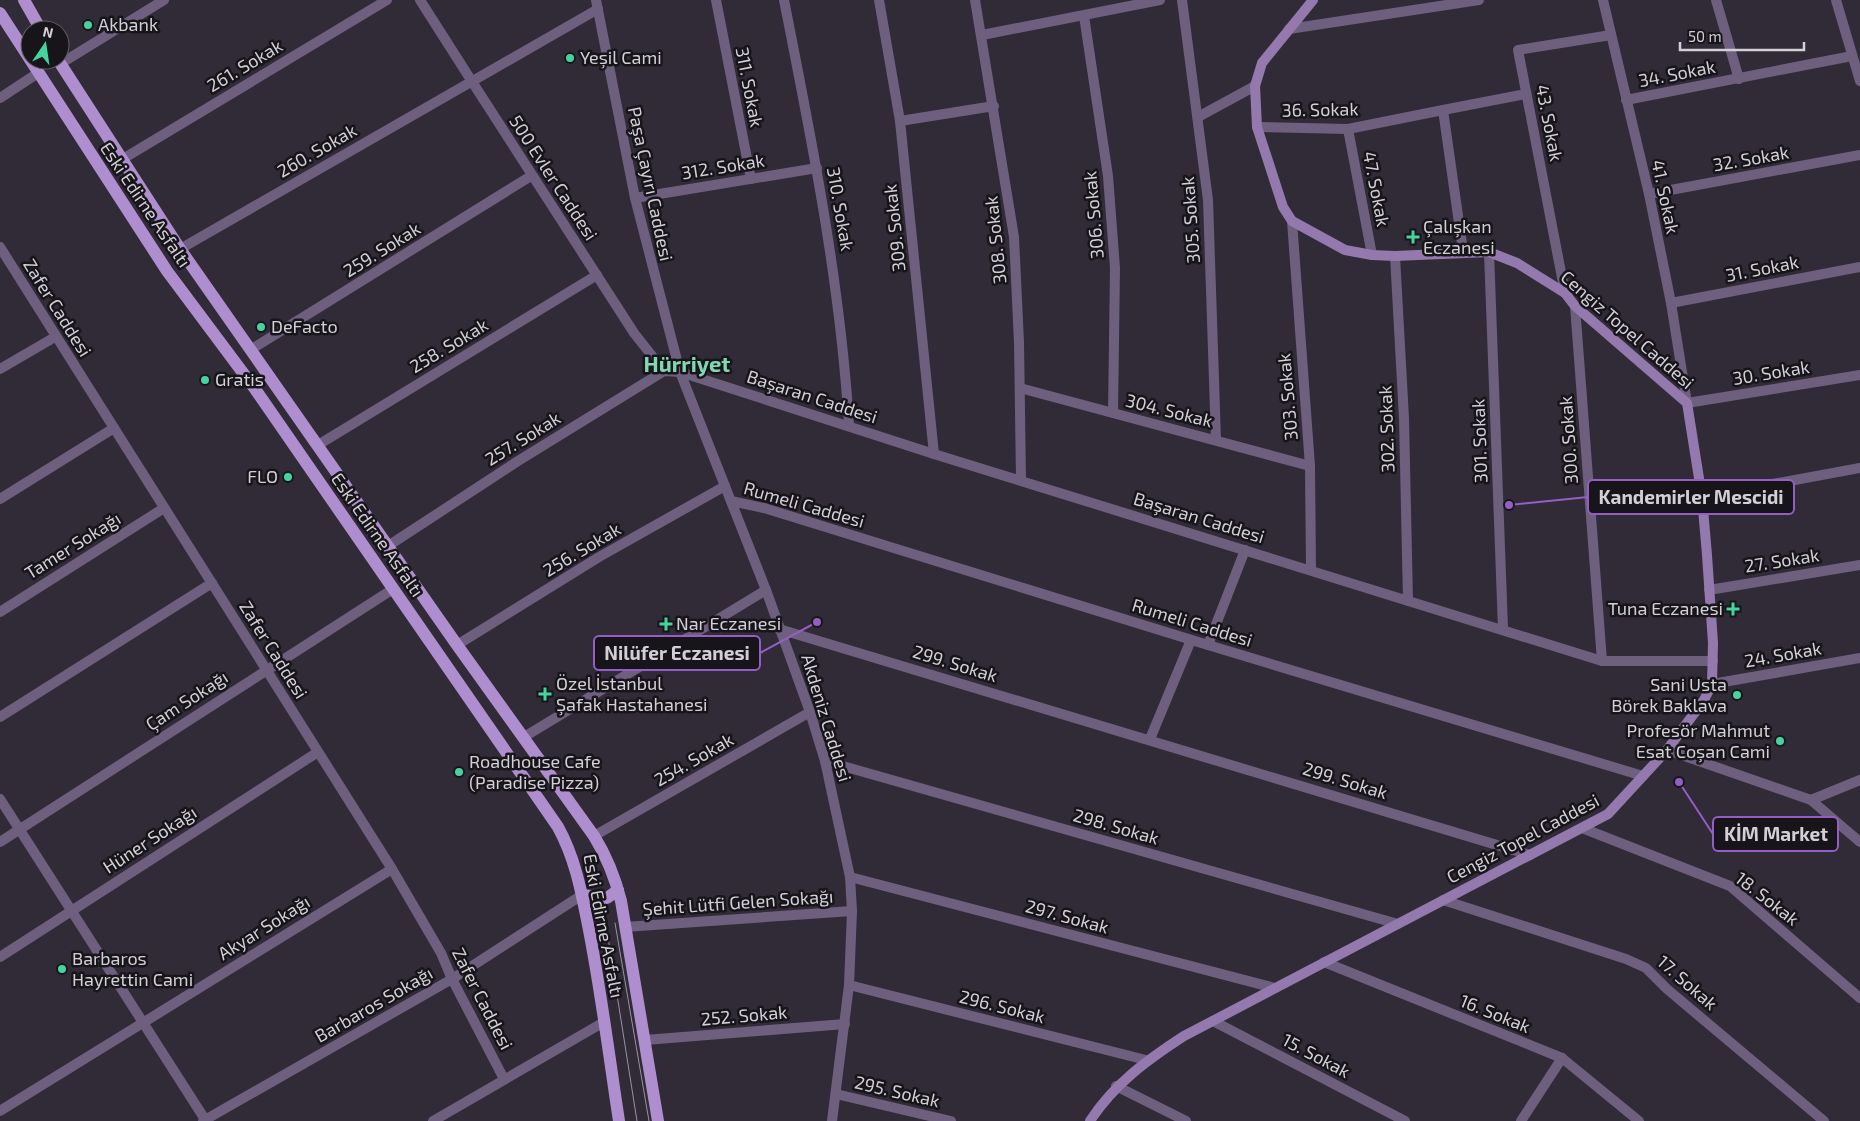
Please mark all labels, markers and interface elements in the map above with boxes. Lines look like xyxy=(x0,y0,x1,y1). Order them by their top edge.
place label: Akbank xyxy=(98,13,158,35)
marker: Akbank xyxy=(82,19,94,31)
north arrow xyxy=(20,20,70,70)
scale bar xyxy=(1680,20,1804,52)
text: N xyxy=(41,22,55,41)
text: 50 m xyxy=(1688,27,1722,45)
street label: 261. Sokak xyxy=(203,34,286,96)
street label: 311. Sokak xyxy=(731,45,769,129)
place label: Yeşil Cami xyxy=(580,46,662,69)
marker: Yeşil Cami xyxy=(564,52,576,64)
street label: 34. Sokak xyxy=(1637,55,1717,91)
street label: 43. Sokak xyxy=(1532,83,1568,163)
street label: 36. Sokak xyxy=(1281,97,1359,121)
street label: Paşa Çayırı Caddesi xyxy=(623,105,678,263)
street label: 500 Evler Caddesi xyxy=(505,111,603,244)
street label: 260. Sokak xyxy=(273,119,360,182)
street label: Eski Edirne Asfaltı xyxy=(96,138,196,271)
street label: 32. Sokak xyxy=(1711,141,1791,176)
street label: 312. Sokak xyxy=(680,149,766,183)
street label: 47. Sokak xyxy=(1359,149,1395,228)
street label: 41. Sokak xyxy=(1647,158,1685,236)
street label: 310. Sokak xyxy=(823,165,859,252)
street label: 306. Sokak xyxy=(1078,170,1108,260)
street label: 305. Sokak xyxy=(1176,176,1204,264)
street label: 309. Sokak xyxy=(878,183,910,273)
street label: 308. Sokak xyxy=(979,195,1011,285)
place label: Çalışkan Eczanesi xyxy=(1423,215,1495,258)
street label: 259. Sokak xyxy=(339,217,424,281)
marker: Çalışkan Eczanesi xyxy=(1407,231,1419,243)
street label: 31. Sokak xyxy=(1723,250,1800,286)
street label: Zafer Caddesi xyxy=(19,254,97,361)
street label: Cengiz Topel Caddesi xyxy=(1557,265,1699,393)
street label: 258. Sokak xyxy=(405,313,492,377)
place label: DeFacto xyxy=(271,315,338,337)
marker: DeFacto xyxy=(255,321,267,333)
district label: Hürriyet xyxy=(644,350,730,377)
street label: 303. Sokak xyxy=(1272,353,1302,442)
street label: 30. Sokak xyxy=(1731,355,1811,389)
street label: Başaran Caddesi xyxy=(744,365,880,428)
place label: Gratis xyxy=(215,368,264,390)
marker: Gratis xyxy=(199,374,211,386)
street label: 302. Sokak xyxy=(1373,385,1399,473)
street label: 304. Sokak xyxy=(1124,389,1215,431)
street label: 300. Sokak xyxy=(1554,395,1582,485)
street label: 301. Sokak xyxy=(1467,398,1491,484)
street label: 257. Sokak xyxy=(481,406,564,470)
place label: FLO xyxy=(247,465,278,487)
street label: Eski Edirne Asfaltı xyxy=(327,468,429,601)
marker: FLO xyxy=(282,471,294,483)
street label: Rumeli Caddesi xyxy=(741,476,867,532)
callout: Kandemirler Mescidi xyxy=(1588,480,1794,514)
text: Kandemirler Mescidi xyxy=(1599,485,1783,508)
street label: Başaran Caddesi xyxy=(1131,487,1267,548)
street label: Tamer Sokağı xyxy=(20,507,124,583)
street label: 256. Sokak xyxy=(539,517,624,581)
street label: 27. Sokak xyxy=(1743,543,1821,577)
street label: Rumeli Caddesi xyxy=(1129,593,1255,651)
street label: Zafer Caddesi xyxy=(235,596,313,703)
place label: Tuna Eczanesi xyxy=(1608,597,1723,619)
marker: Tuna Eczanesi xyxy=(1727,603,1739,615)
place label: Nar Eczanesi xyxy=(676,612,781,634)
marker: Nar Eczanesi xyxy=(660,618,672,630)
callout: Nilüfer Eczanesi xyxy=(594,636,760,670)
street label: 24. Sokak xyxy=(1743,636,1823,672)
street label: 299. Sokak xyxy=(910,640,1000,686)
text: Nilüfer Eczanesi xyxy=(604,641,750,664)
street label: Akdeniz Caddesi xyxy=(797,651,857,784)
street label: Çam Sokağı xyxy=(141,665,232,736)
place label: Özel İstanbul Şafak Hastahanesi xyxy=(556,672,708,716)
place label: Sani Usta Börek Baklava xyxy=(1611,673,1727,716)
marker: Özel İstanbul Şafak Hastahanesi xyxy=(538,687,552,701)
marker: Sani Usta Börek Baklava xyxy=(1731,689,1743,701)
place label: Profesör Mahmut Esat Coşan Cami xyxy=(1627,719,1770,763)
street label: 254. Sokak xyxy=(650,728,737,791)
marker: Profesör Mahmut Esat Coşan Cami xyxy=(1774,735,1786,747)
place label: Roadhouse Cafe (Paradise Pizza) xyxy=(469,750,601,793)
street label: 299. Sokak xyxy=(1300,757,1390,803)
marker: Roadhouse Cafe (Paradise Pizza) xyxy=(453,766,465,778)
street label: Cengiz Topel Caddesi xyxy=(1443,789,1602,888)
street label: Hüner Sokağı xyxy=(99,801,200,878)
street label: 298. Sokak xyxy=(1071,803,1162,849)
callout: KİM Market xyxy=(1713,817,1838,851)
text: KİM Market xyxy=(1724,822,1828,845)
street label: Eski Edirne Asfaltı xyxy=(579,852,629,1000)
street label: 18. Sokak xyxy=(1731,867,1804,930)
street label: Şehit Lütfi Gelen Sokağı xyxy=(642,884,834,921)
street label: Akyar Sokağı xyxy=(213,890,314,964)
street label: 297. Sokak xyxy=(1023,894,1111,938)
street label: Zafer Caddesi xyxy=(448,944,518,1053)
place label: Barbaros Hayrettin Cami xyxy=(72,947,193,990)
street label: 17. Sokak xyxy=(1653,950,1722,1014)
street label: Barbaros Sokağı xyxy=(311,961,436,1047)
marker: Barbaros Hayrettin Cami xyxy=(56,963,68,975)
street label: 296. Sokak xyxy=(957,985,1047,1027)
street label: 16. Sokak xyxy=(1457,989,1534,1037)
street label: 252. Sokak xyxy=(700,1000,788,1030)
street label: 15. Sokak xyxy=(1279,1028,1354,1082)
street label: 295. Sokak xyxy=(852,1071,942,1111)

